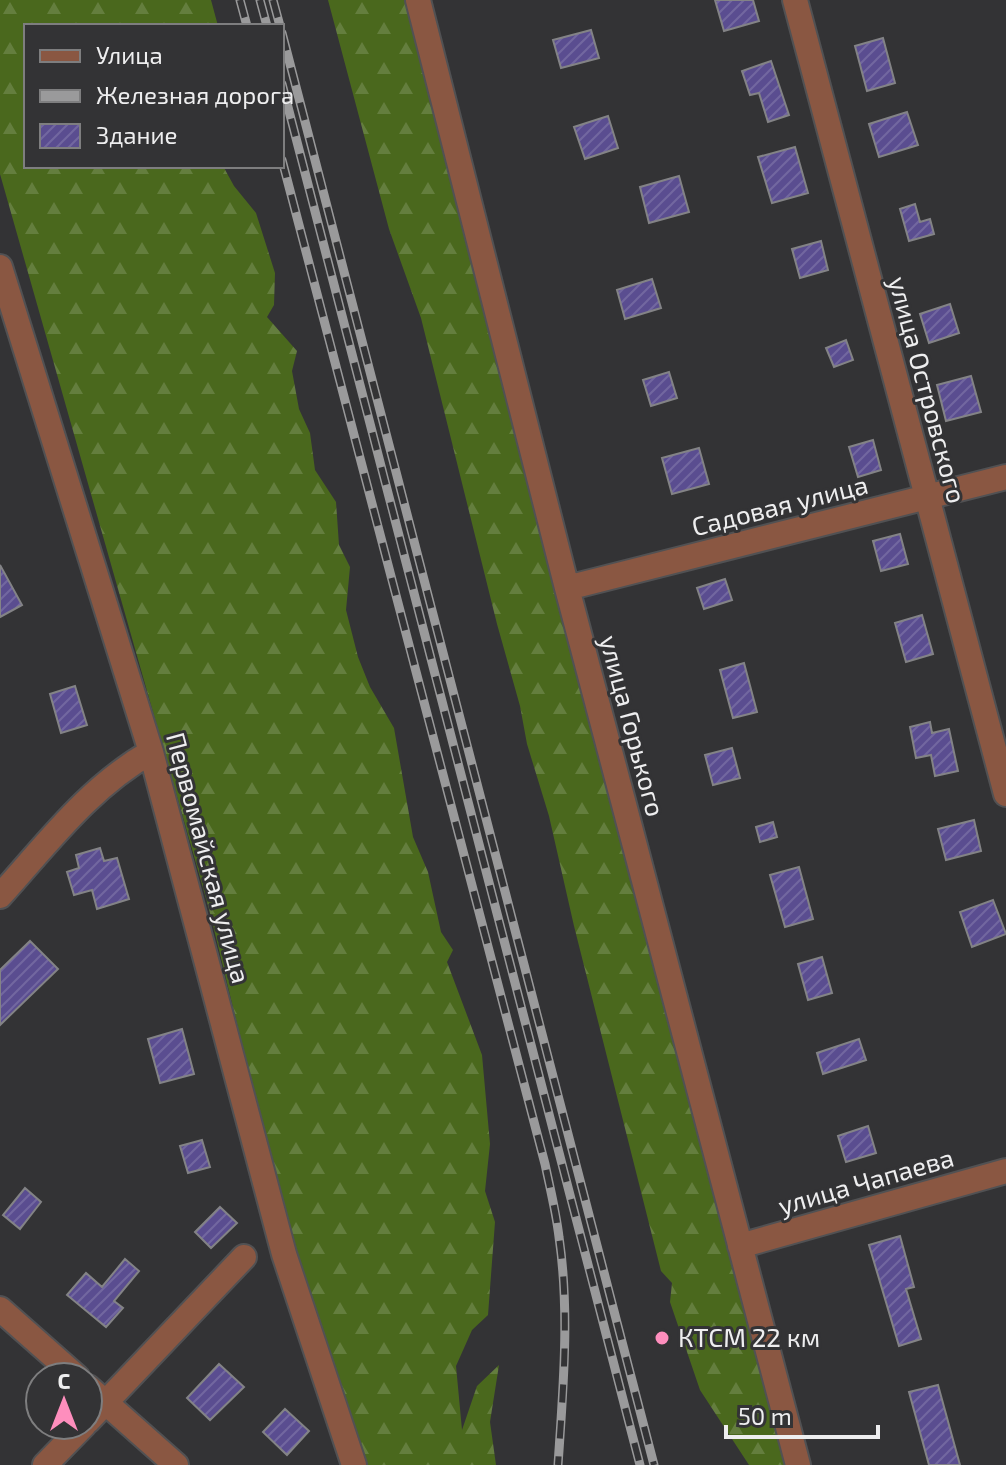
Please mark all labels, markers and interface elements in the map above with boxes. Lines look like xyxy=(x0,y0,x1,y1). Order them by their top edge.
legend xyxy=(24,24,284,168)
text: Улица xyxy=(96,40,163,69)
text: Железная дорога xyxy=(96,80,294,109)
text: Здание xyxy=(96,120,178,149)
street label: улица Островского xyxy=(882,273,974,507)
street label: Садовая улица xyxy=(688,468,871,542)
street label: улица Горького xyxy=(593,632,673,820)
street label: Первомайская улица xyxy=(160,729,258,987)
street label: улица Чапаева xyxy=(774,1141,957,1221)
place label: КТСМ 22 км xyxy=(678,1321,820,1352)
marker: КТСМ 22 км xyxy=(653,1329,671,1347)
north arrow xyxy=(24,1361,104,1441)
text: С xyxy=(58,1367,71,1393)
scale bar xyxy=(726,1389,878,1439)
text: 50 m xyxy=(738,1401,792,1430)

